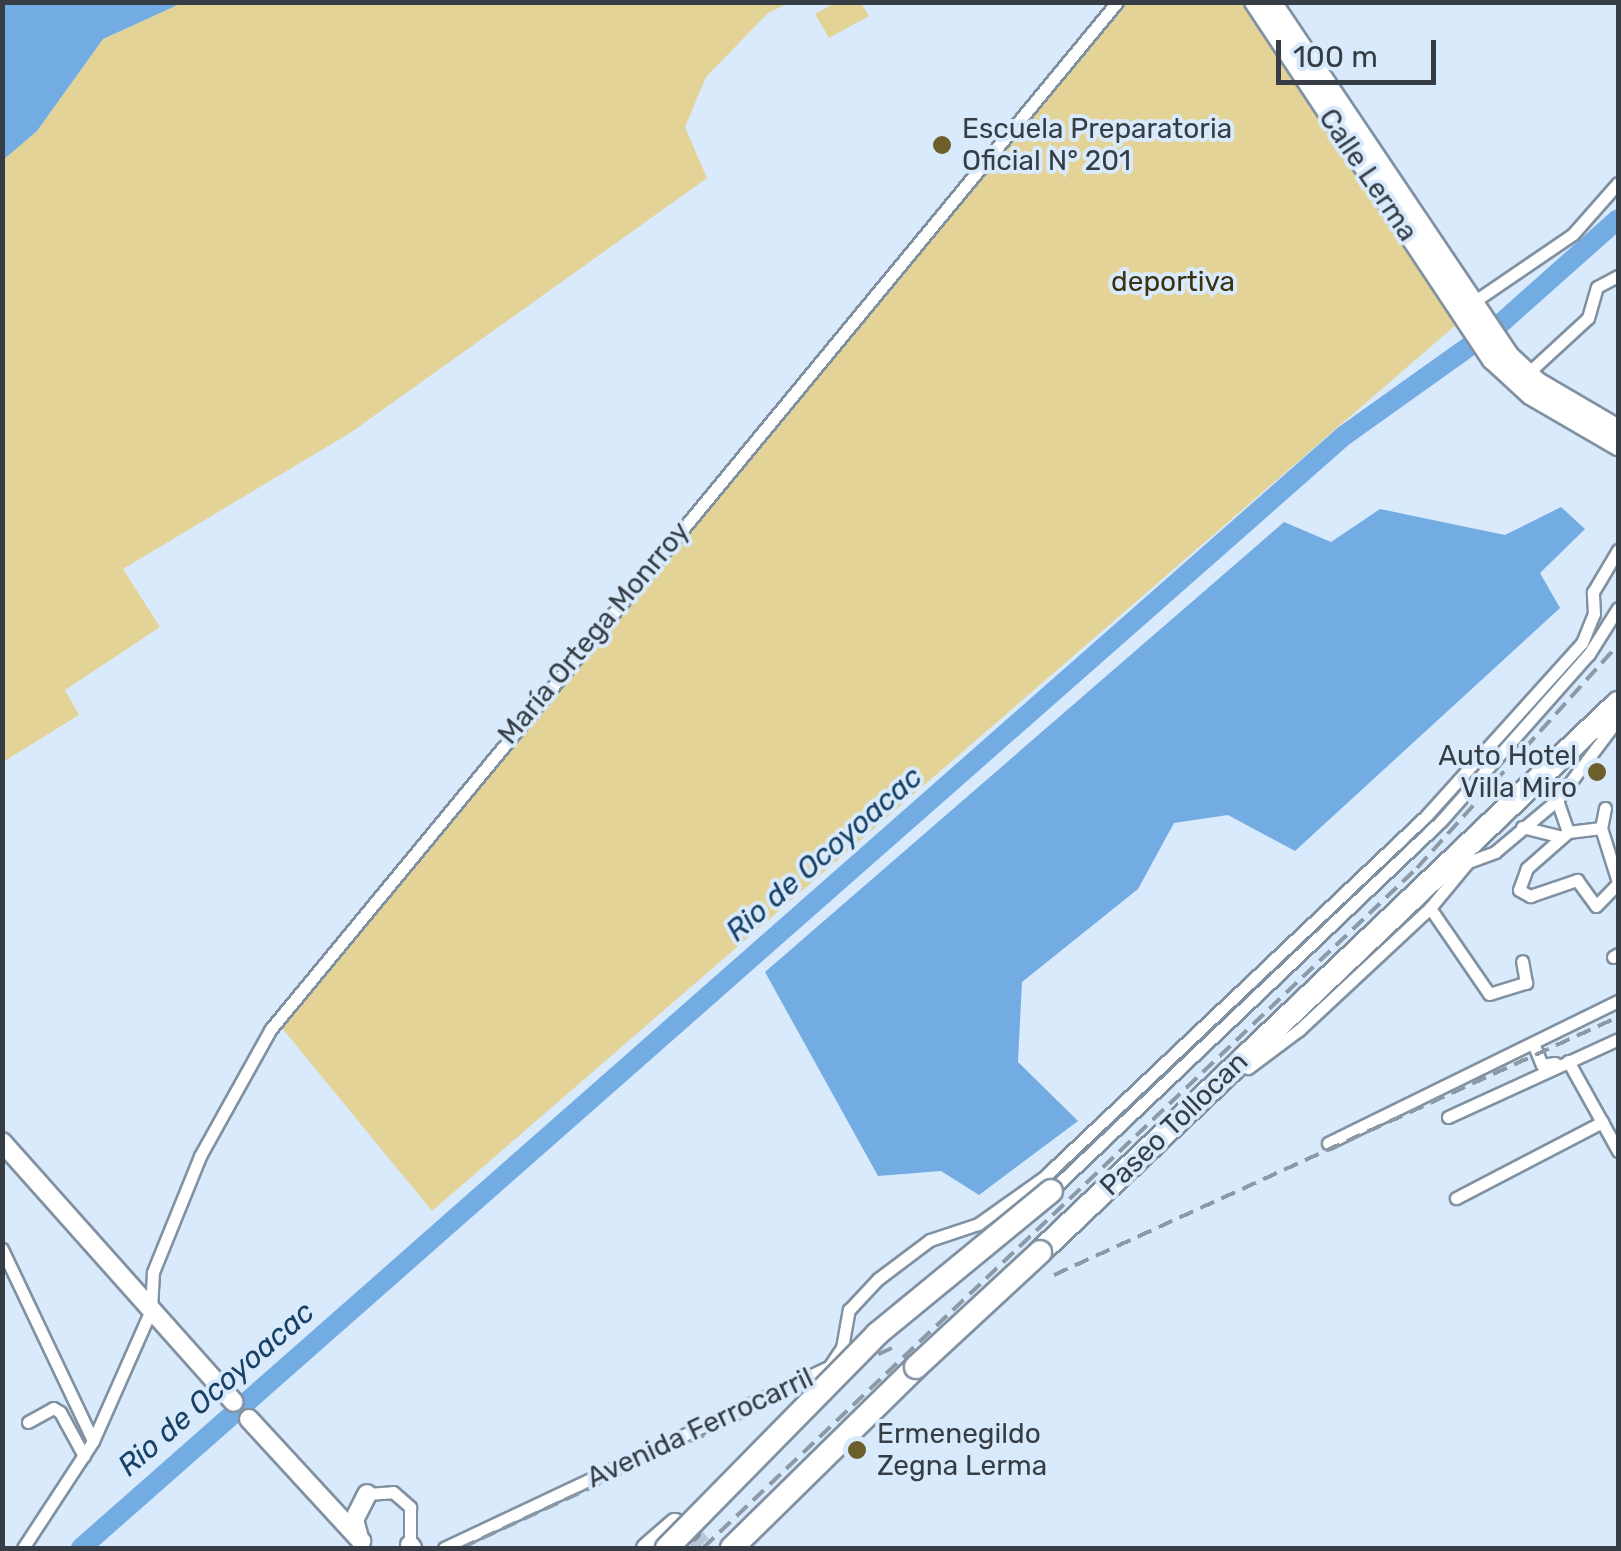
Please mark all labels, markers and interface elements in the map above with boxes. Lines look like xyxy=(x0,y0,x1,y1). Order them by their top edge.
scale bar xyxy=(1281,20,1441,82)
text: 100 m xyxy=(1293,39,1378,75)
street label: Calle Lerma xyxy=(1311,102,1425,248)
place label: Escuela Preparatoria Oficial N° 201 xyxy=(962,112,1232,178)
marker: Escuela Preparatoria Oficial N° 201 xyxy=(931,134,953,156)
park label: deportiva xyxy=(1111,265,1235,299)
street label: María Ortega Monrroy xyxy=(491,515,697,751)
place label: Auto Hotel Villa Miro xyxy=(1438,739,1577,805)
water label: Rio de Ocoyoacac xyxy=(718,759,930,949)
marker: Auto Hotel Villa Miro xyxy=(1586,761,1608,783)
street label: Paseo Tollocan xyxy=(1093,1045,1255,1203)
water label: Rio de Ocoyoacac xyxy=(110,1294,322,1484)
street label: Avenida Ferrocarril xyxy=(581,1361,819,1495)
place label: Ermenegildo Zegna Lerma xyxy=(877,1417,1047,1483)
marker: Ermenegildo Zegna Lerma xyxy=(846,1439,868,1461)

